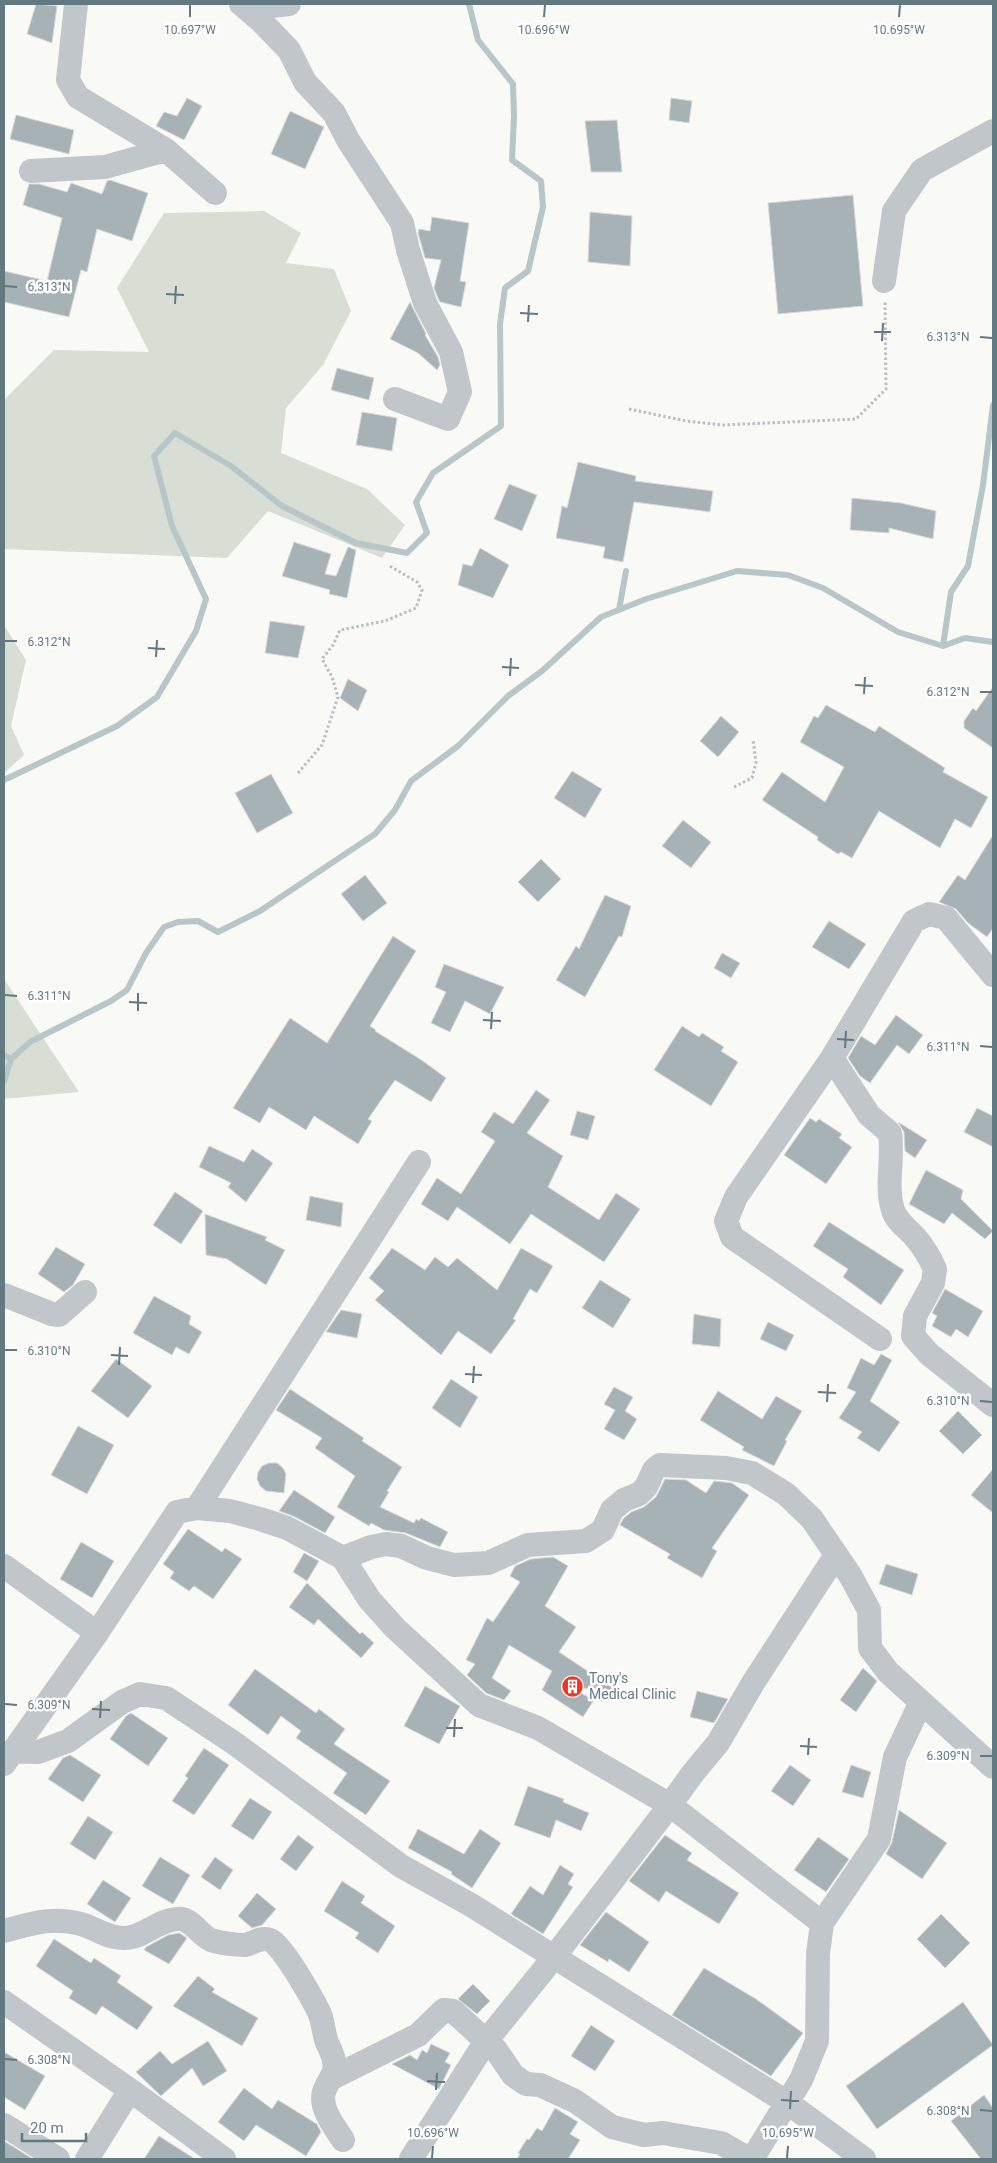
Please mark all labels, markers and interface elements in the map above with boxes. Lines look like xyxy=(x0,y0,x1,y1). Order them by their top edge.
text: 10.697°W xyxy=(164,23,216,37)
text: 10.696°W xyxy=(518,23,570,37)
text: 10.695°W xyxy=(873,23,925,37)
text: 6.313°N xyxy=(27,280,71,294)
text: 6.313°N xyxy=(926,330,970,344)
text: 6.312°N xyxy=(27,635,71,649)
text: 6.312°N xyxy=(926,685,970,699)
text: 6.311°N xyxy=(27,989,71,1003)
text: 6.311°N xyxy=(926,1040,970,1054)
text: 6.310°N xyxy=(27,1344,71,1358)
text: 6.310°N xyxy=(926,1394,970,1408)
place label: Tony's Medical Clinic xyxy=(589,1670,676,1702)
building icon: Tony's Medical Clinic xyxy=(561,1674,585,1698)
text: 6.309°N xyxy=(27,1698,71,1712)
text: 6.309°N xyxy=(926,1749,970,1763)
text: 6.308°N xyxy=(27,2053,71,2067)
text: 6.308°N xyxy=(926,2104,970,2118)
scale bar xyxy=(22,2110,86,2142)
text: 20 m xyxy=(30,2119,64,2137)
text: 10.696°W xyxy=(407,2126,459,2140)
text: 10.695°W xyxy=(762,2126,814,2140)

